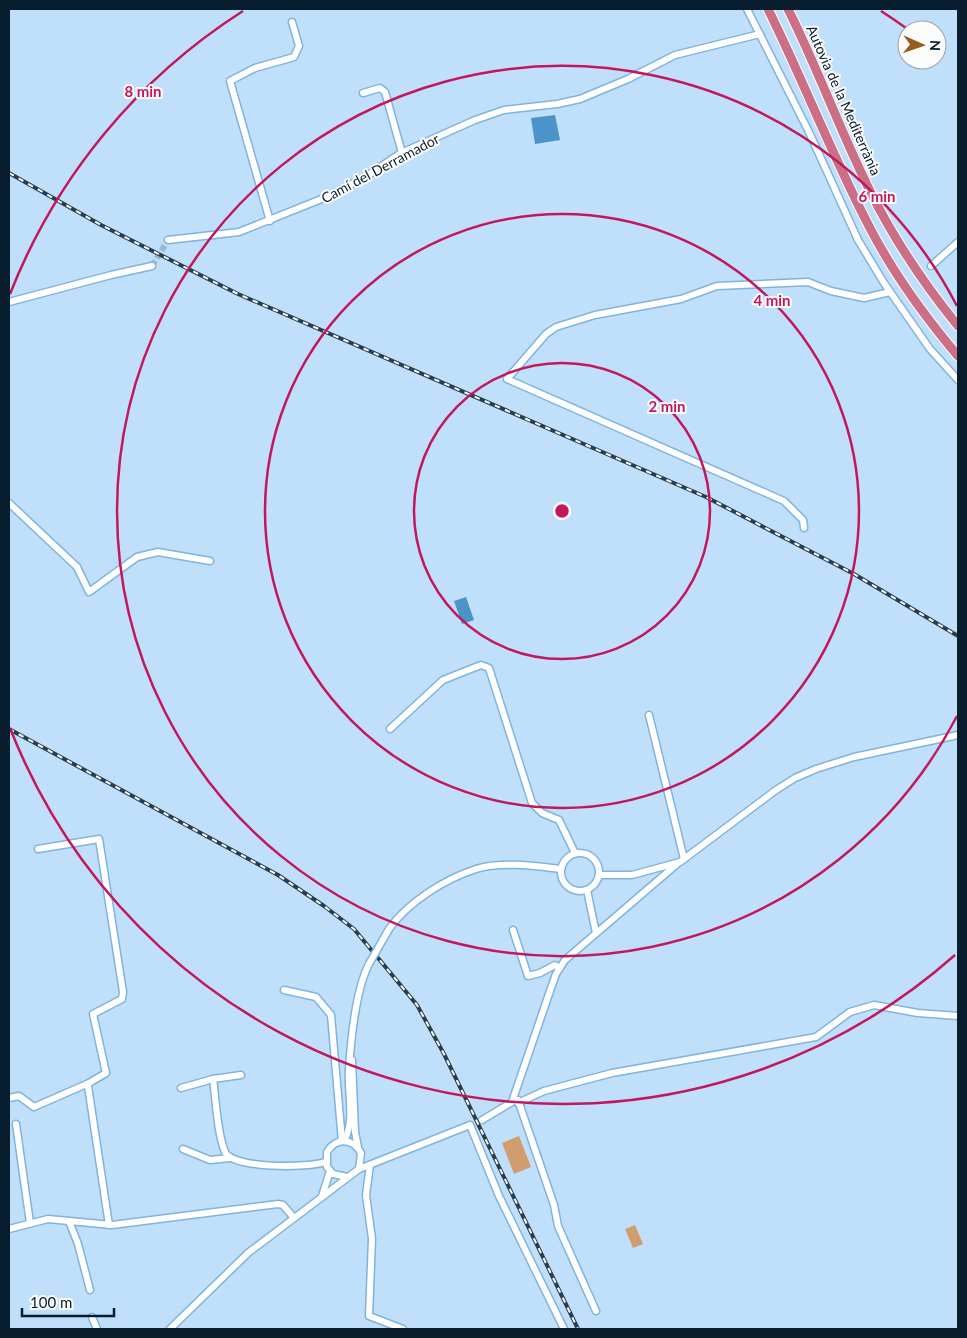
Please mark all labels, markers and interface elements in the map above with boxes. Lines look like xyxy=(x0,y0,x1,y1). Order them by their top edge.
north arrow xyxy=(897,20,947,70)
street label: Autovia de la Mediterrània xyxy=(803,22,885,178)
text: N xyxy=(927,40,944,51)
text: 8 min xyxy=(124,82,162,100)
street label: Camí del Derramador xyxy=(318,130,442,206)
text: 6 min xyxy=(858,187,896,205)
text: 4 min xyxy=(753,291,791,309)
text: 2 min xyxy=(648,397,686,415)
centre of rings xyxy=(553,502,571,520)
scale bar xyxy=(22,1286,115,1318)
text: 100 m xyxy=(30,1293,72,1311)

